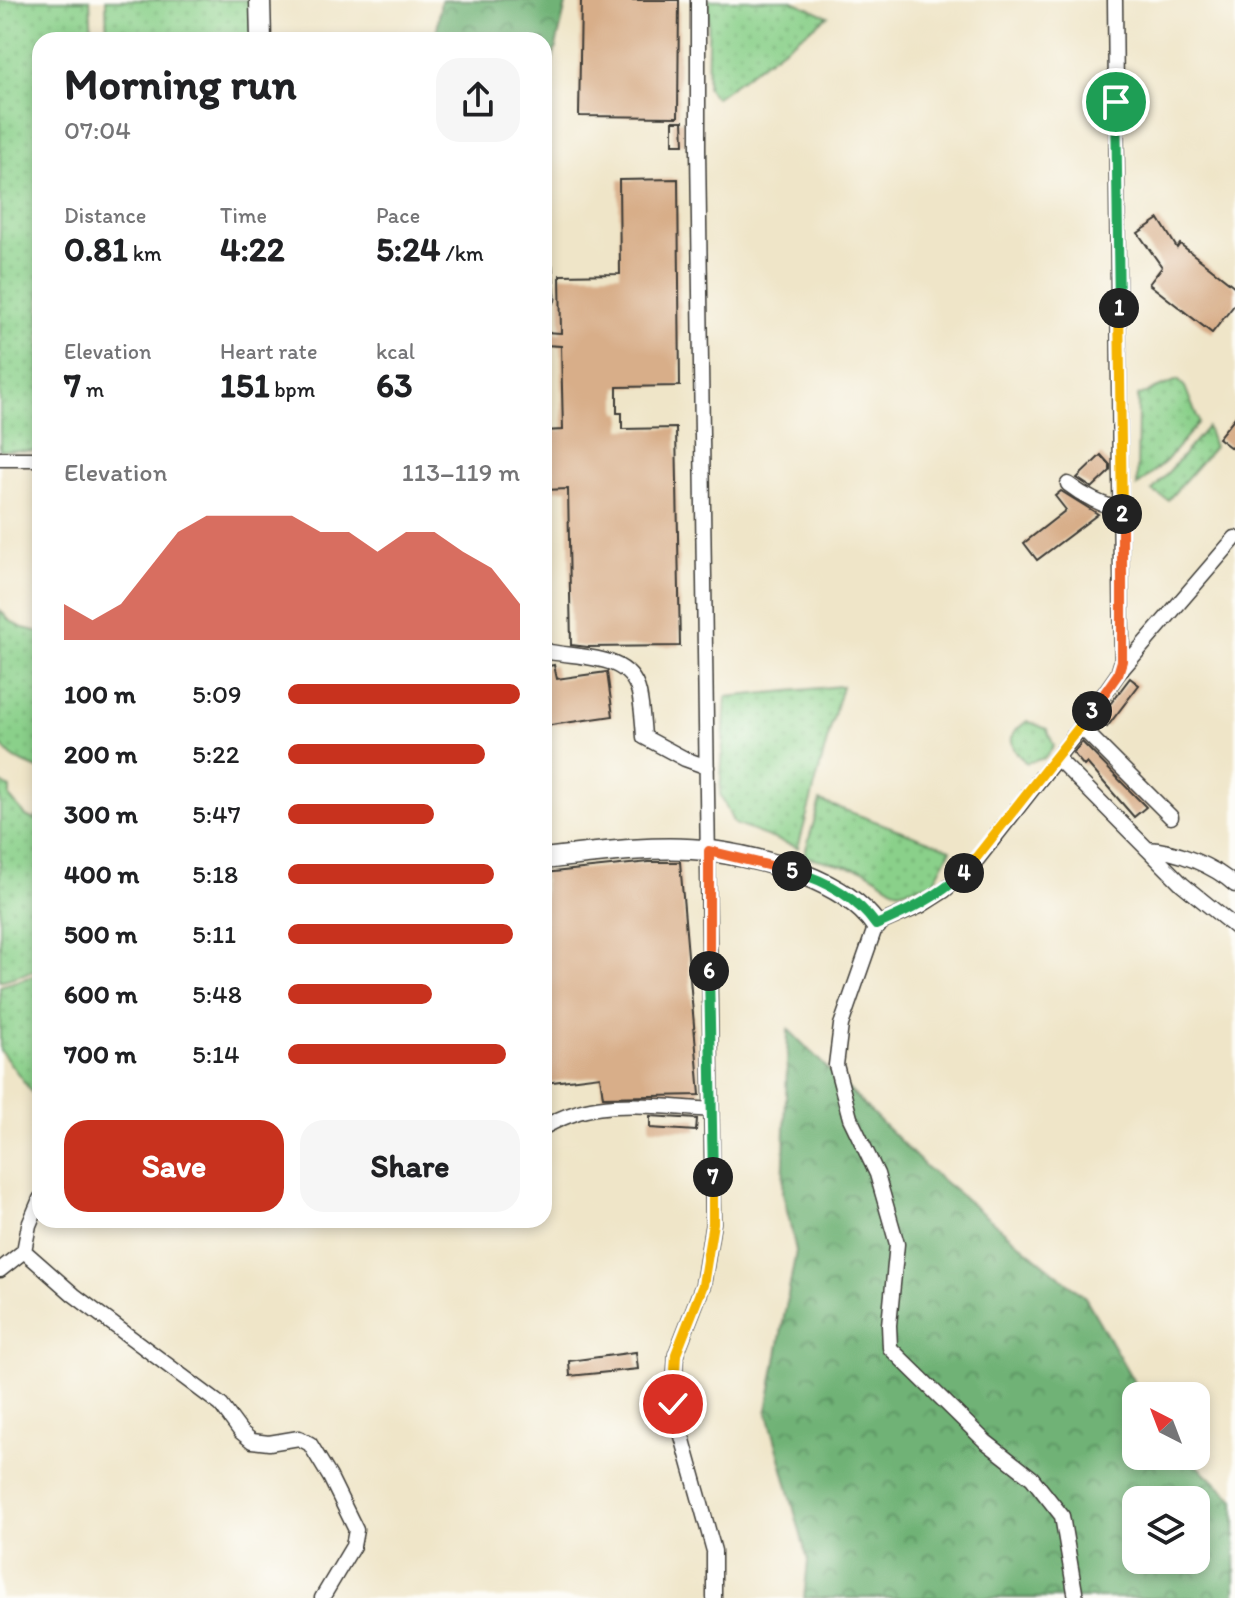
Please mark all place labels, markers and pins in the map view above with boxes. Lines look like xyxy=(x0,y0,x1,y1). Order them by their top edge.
pin xyxy=(1082,68,1150,136)
pin: 1 xyxy=(1099,288,1139,328)
pin: 2 xyxy=(1102,494,1142,534)
pin: 3 xyxy=(1072,691,1112,731)
pin: 5 xyxy=(772,851,812,891)
pin: 4 xyxy=(944,853,984,893)
pin: 6 xyxy=(689,951,729,991)
pin: 7 xyxy=(693,1157,733,1197)
pin xyxy=(639,1370,707,1438)

